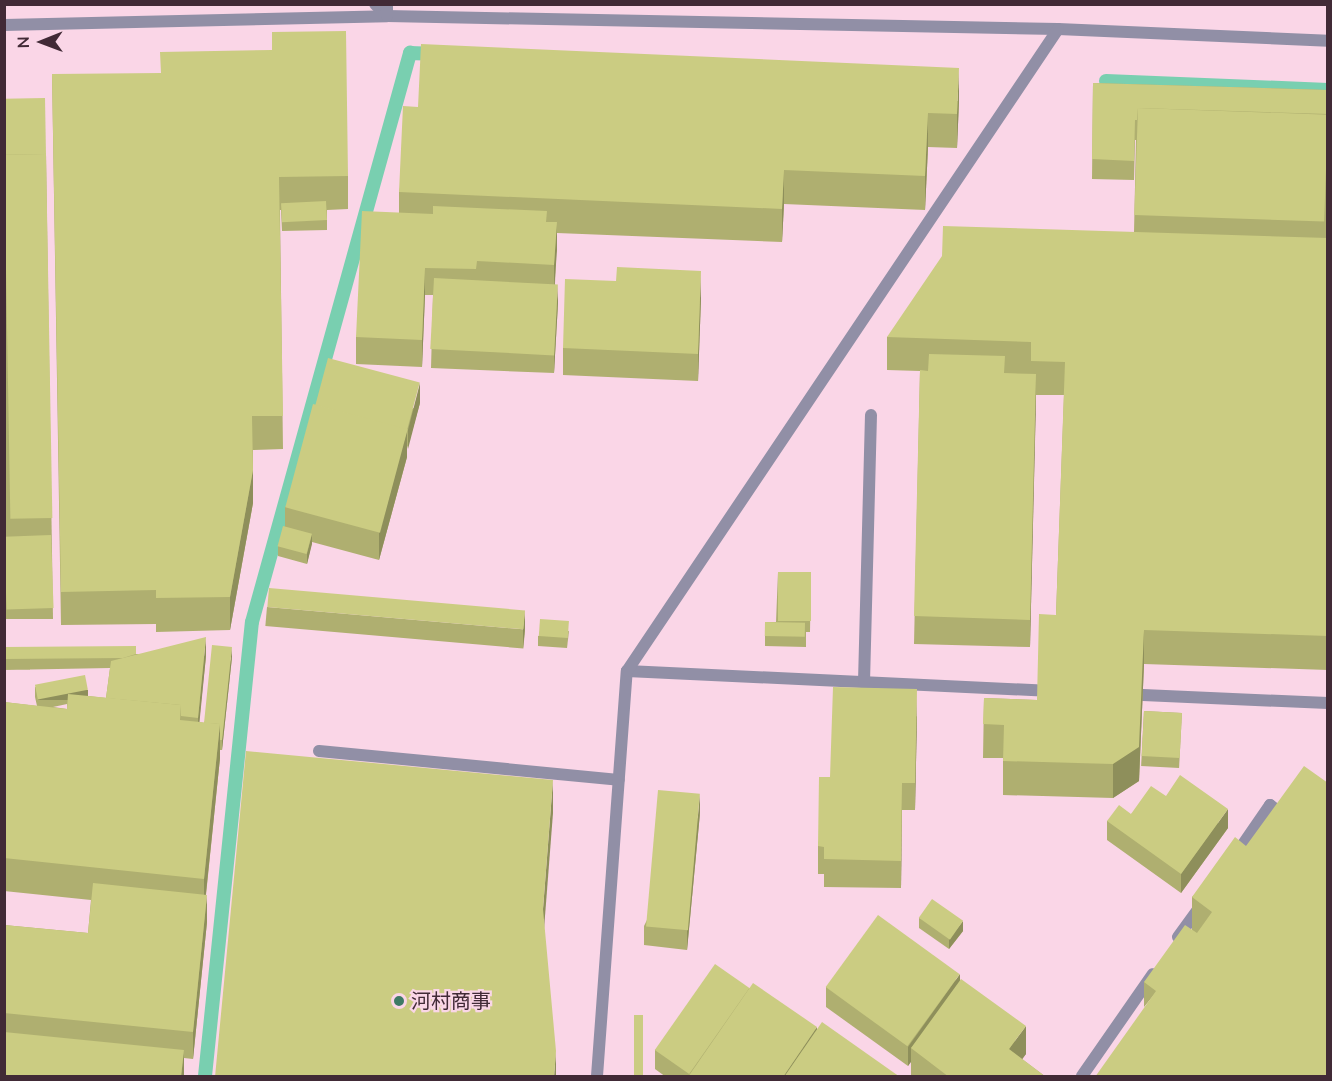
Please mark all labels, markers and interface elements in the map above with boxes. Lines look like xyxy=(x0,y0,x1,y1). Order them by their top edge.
north arrow xyxy=(12,12,72,72)
text: N xyxy=(13,36,35,48)
place label: 河村商事 xyxy=(411,989,491,1013)
marker: 河村商事 xyxy=(392,994,406,1008)

